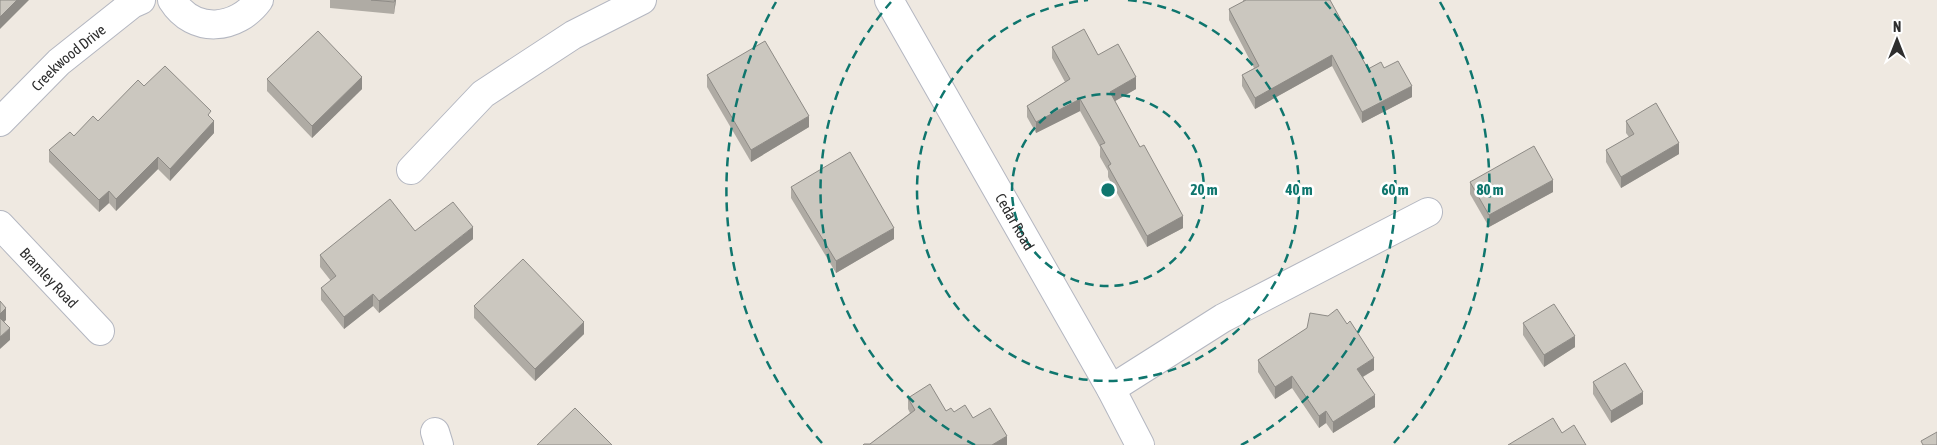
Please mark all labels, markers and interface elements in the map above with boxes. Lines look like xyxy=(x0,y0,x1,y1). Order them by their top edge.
north arrow xyxy=(1872,15,1922,65)
text: N xyxy=(1893,19,1901,35)
street label: Creekwood Drive xyxy=(27,20,108,94)
centre of rings xyxy=(1099,181,1117,199)
text: 20 m xyxy=(1191,181,1218,198)
text: 40 m xyxy=(1285,181,1313,198)
text: 60 m xyxy=(1382,181,1409,198)
text: 80 m xyxy=(1477,181,1504,198)
street label: Cedar Road xyxy=(992,190,1038,253)
street label: Bramley Road xyxy=(17,244,82,311)

